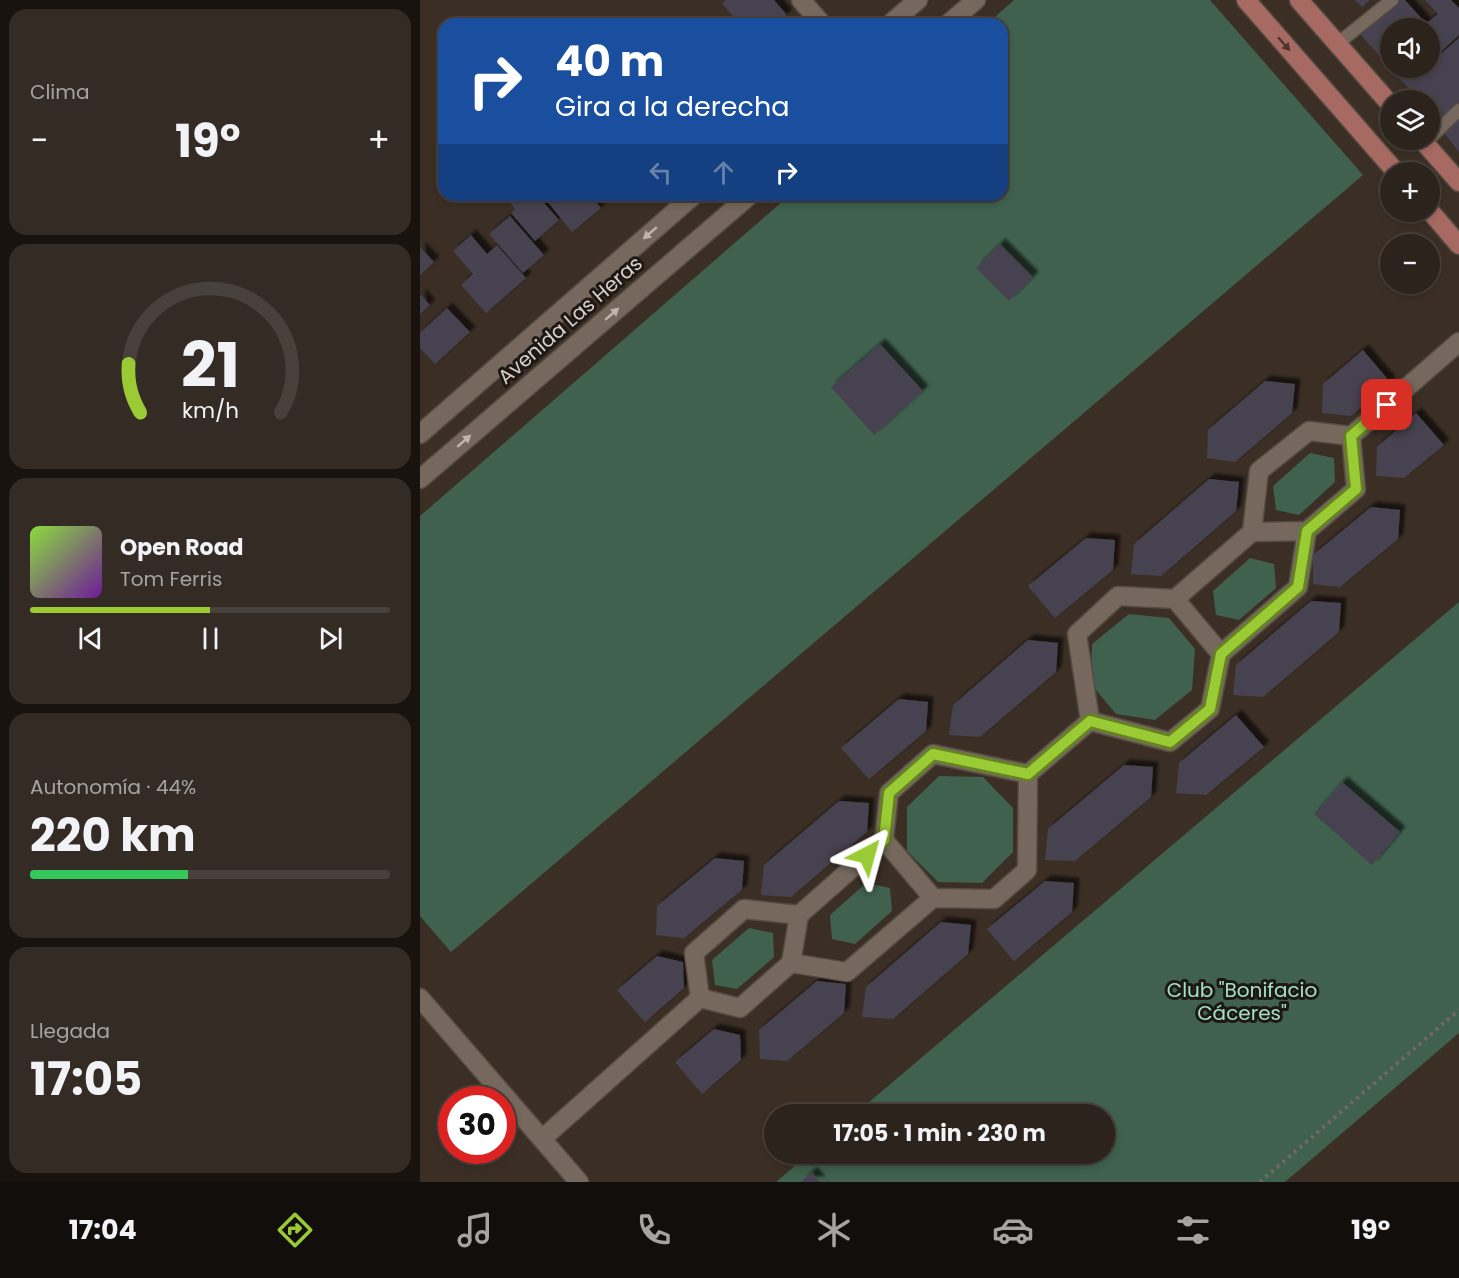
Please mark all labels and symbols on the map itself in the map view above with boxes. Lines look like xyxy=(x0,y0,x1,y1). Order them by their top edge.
one-way arrow xyxy=(1277,36,1290,51)
one-way arrow xyxy=(642,227,658,240)
street label: Avenida Las Heras xyxy=(492,249,648,391)
one-way arrow xyxy=(604,308,619,321)
pin xyxy=(1361,379,1412,430)
one-way arrow xyxy=(456,435,471,448)
position arrow xyxy=(835,823,899,887)
park label: Club "Bonifacio Cáceres" xyxy=(1167,976,1317,1027)
speed limit sign: 30 xyxy=(438,1086,516,1164)

